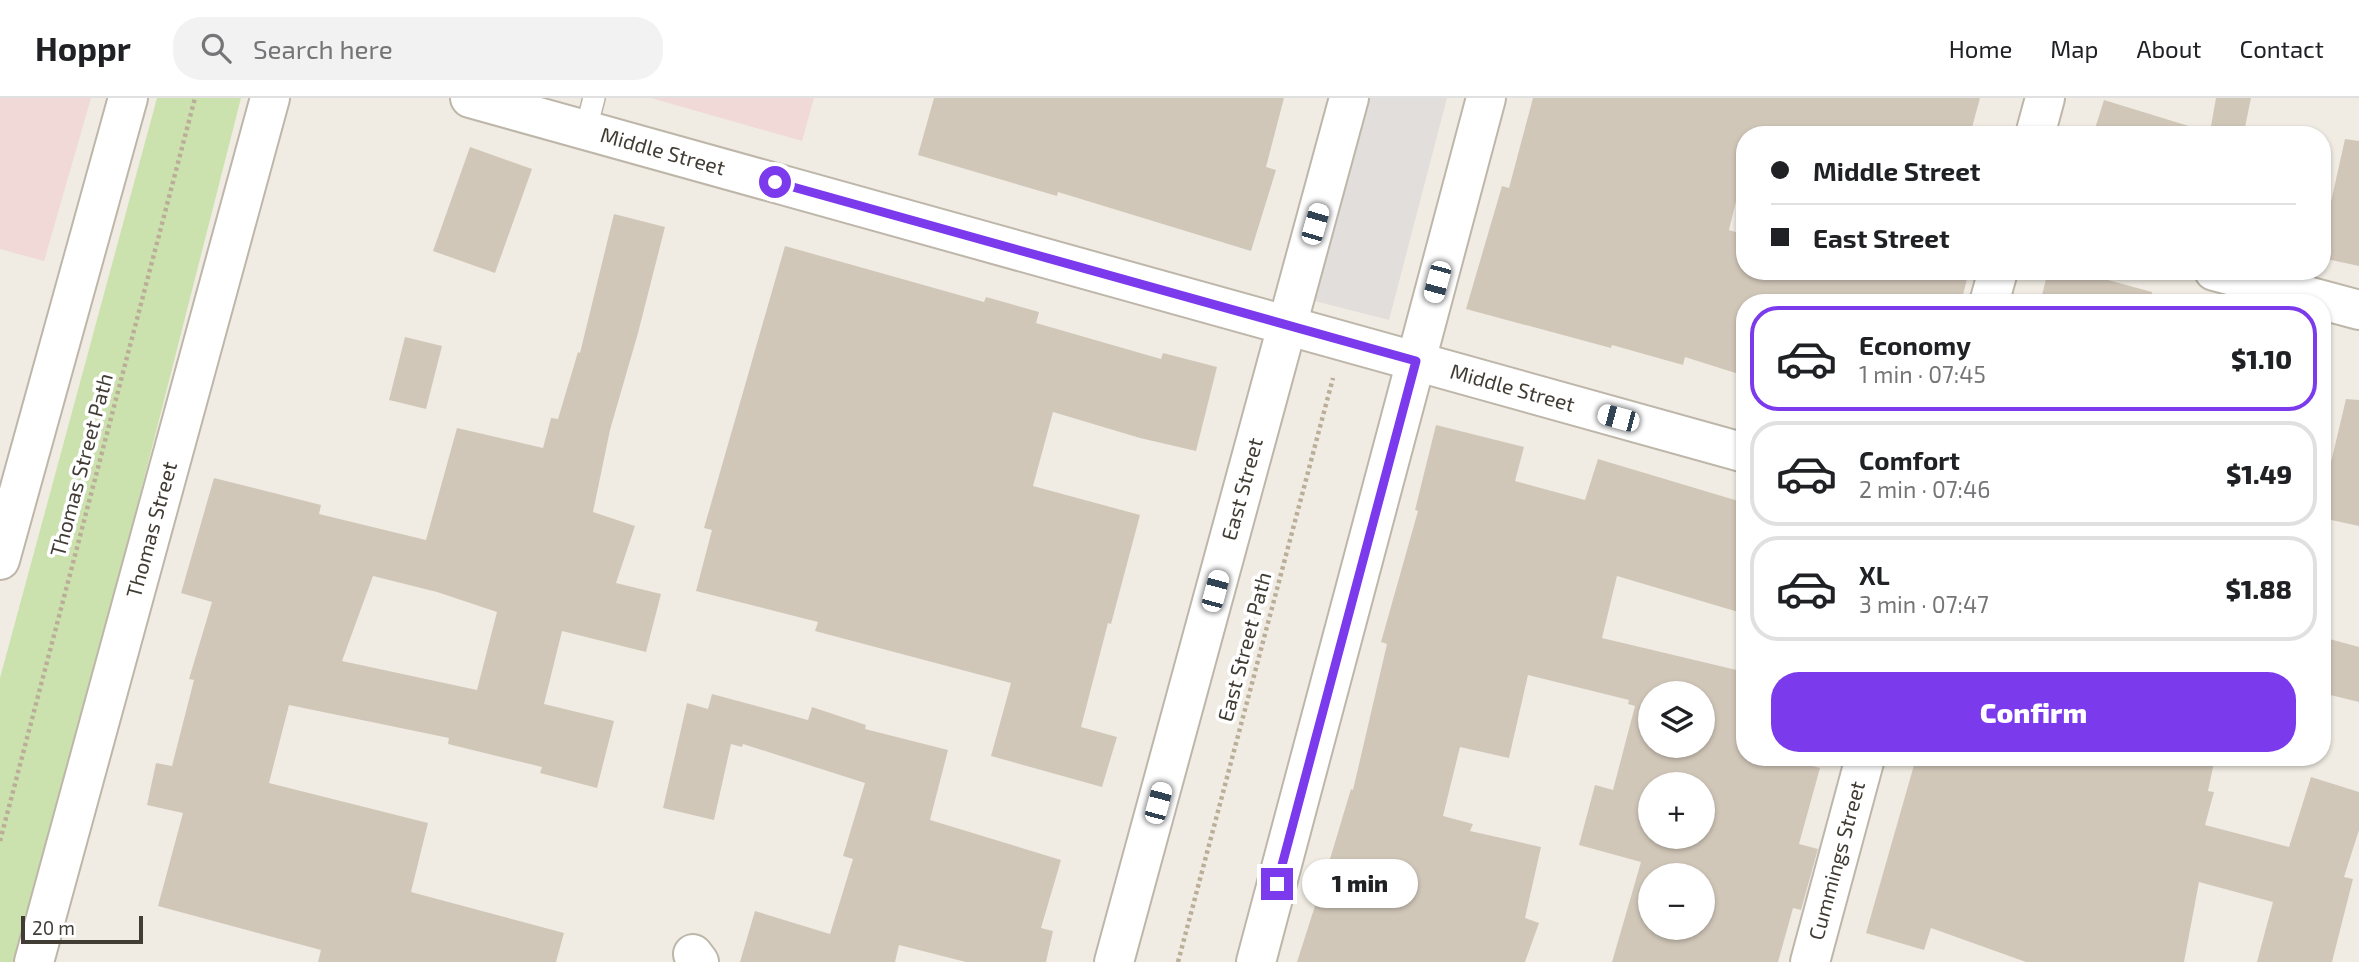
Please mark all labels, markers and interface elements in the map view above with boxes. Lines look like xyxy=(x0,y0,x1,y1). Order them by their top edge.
search box xyxy=(173,17,663,80)
text: Hoppr xyxy=(35,28,131,68)
icon: search xyxy=(197,29,235,67)
text: Search here xyxy=(253,33,393,64)
text: Home xyxy=(1949,34,2012,63)
text: Map xyxy=(2050,34,2098,63)
text: About xyxy=(2136,34,2202,63)
text: Contact xyxy=(2240,34,2324,63)
street label: Middle Street xyxy=(598,121,728,179)
text: Middle Street xyxy=(1813,155,1981,186)
route start xyxy=(759,166,791,198)
car xyxy=(1300,201,1331,247)
text: East Street xyxy=(1813,222,1950,253)
car xyxy=(1422,259,1453,305)
icon: car xyxy=(1775,327,1838,390)
text: Economy xyxy=(1859,329,1971,360)
text: $1.10 xyxy=(2231,343,2292,374)
street label: Middle Street xyxy=(1448,358,1578,416)
text: 1 min · 07:45 xyxy=(1859,360,1986,388)
street label: Thomas Street Path xyxy=(44,370,117,559)
car xyxy=(1595,402,1642,434)
street label: East Street xyxy=(1215,435,1267,543)
icon: car xyxy=(1775,442,1838,505)
text: Comfort xyxy=(1859,444,1960,475)
text: $1.49 xyxy=(2226,458,2292,489)
street label: Thomas Street xyxy=(120,459,181,600)
text: 2 min · 07:46 xyxy=(1859,475,1990,503)
icon: car xyxy=(1775,557,1838,620)
text: XL xyxy=(1859,559,1890,590)
car xyxy=(1200,568,1231,614)
street label: East Street Path xyxy=(1212,569,1276,724)
text: $1.88 xyxy=(2226,573,2292,604)
text: 3 min · 07:47 xyxy=(1859,590,1989,618)
button: Confirm xyxy=(1771,672,2296,752)
map controls xyxy=(1638,681,1715,940)
button: layers xyxy=(1638,681,1715,758)
button: + xyxy=(1638,772,1715,849)
street label: Cummings Street xyxy=(1803,778,1869,943)
car xyxy=(1143,780,1174,826)
callout: 1 min xyxy=(1302,860,1417,908)
button: − xyxy=(1638,863,1715,940)
route end xyxy=(1261,868,1293,900)
text: 1 min xyxy=(1332,869,1388,897)
scale bar xyxy=(21,913,144,945)
text: 20 m xyxy=(32,916,75,939)

